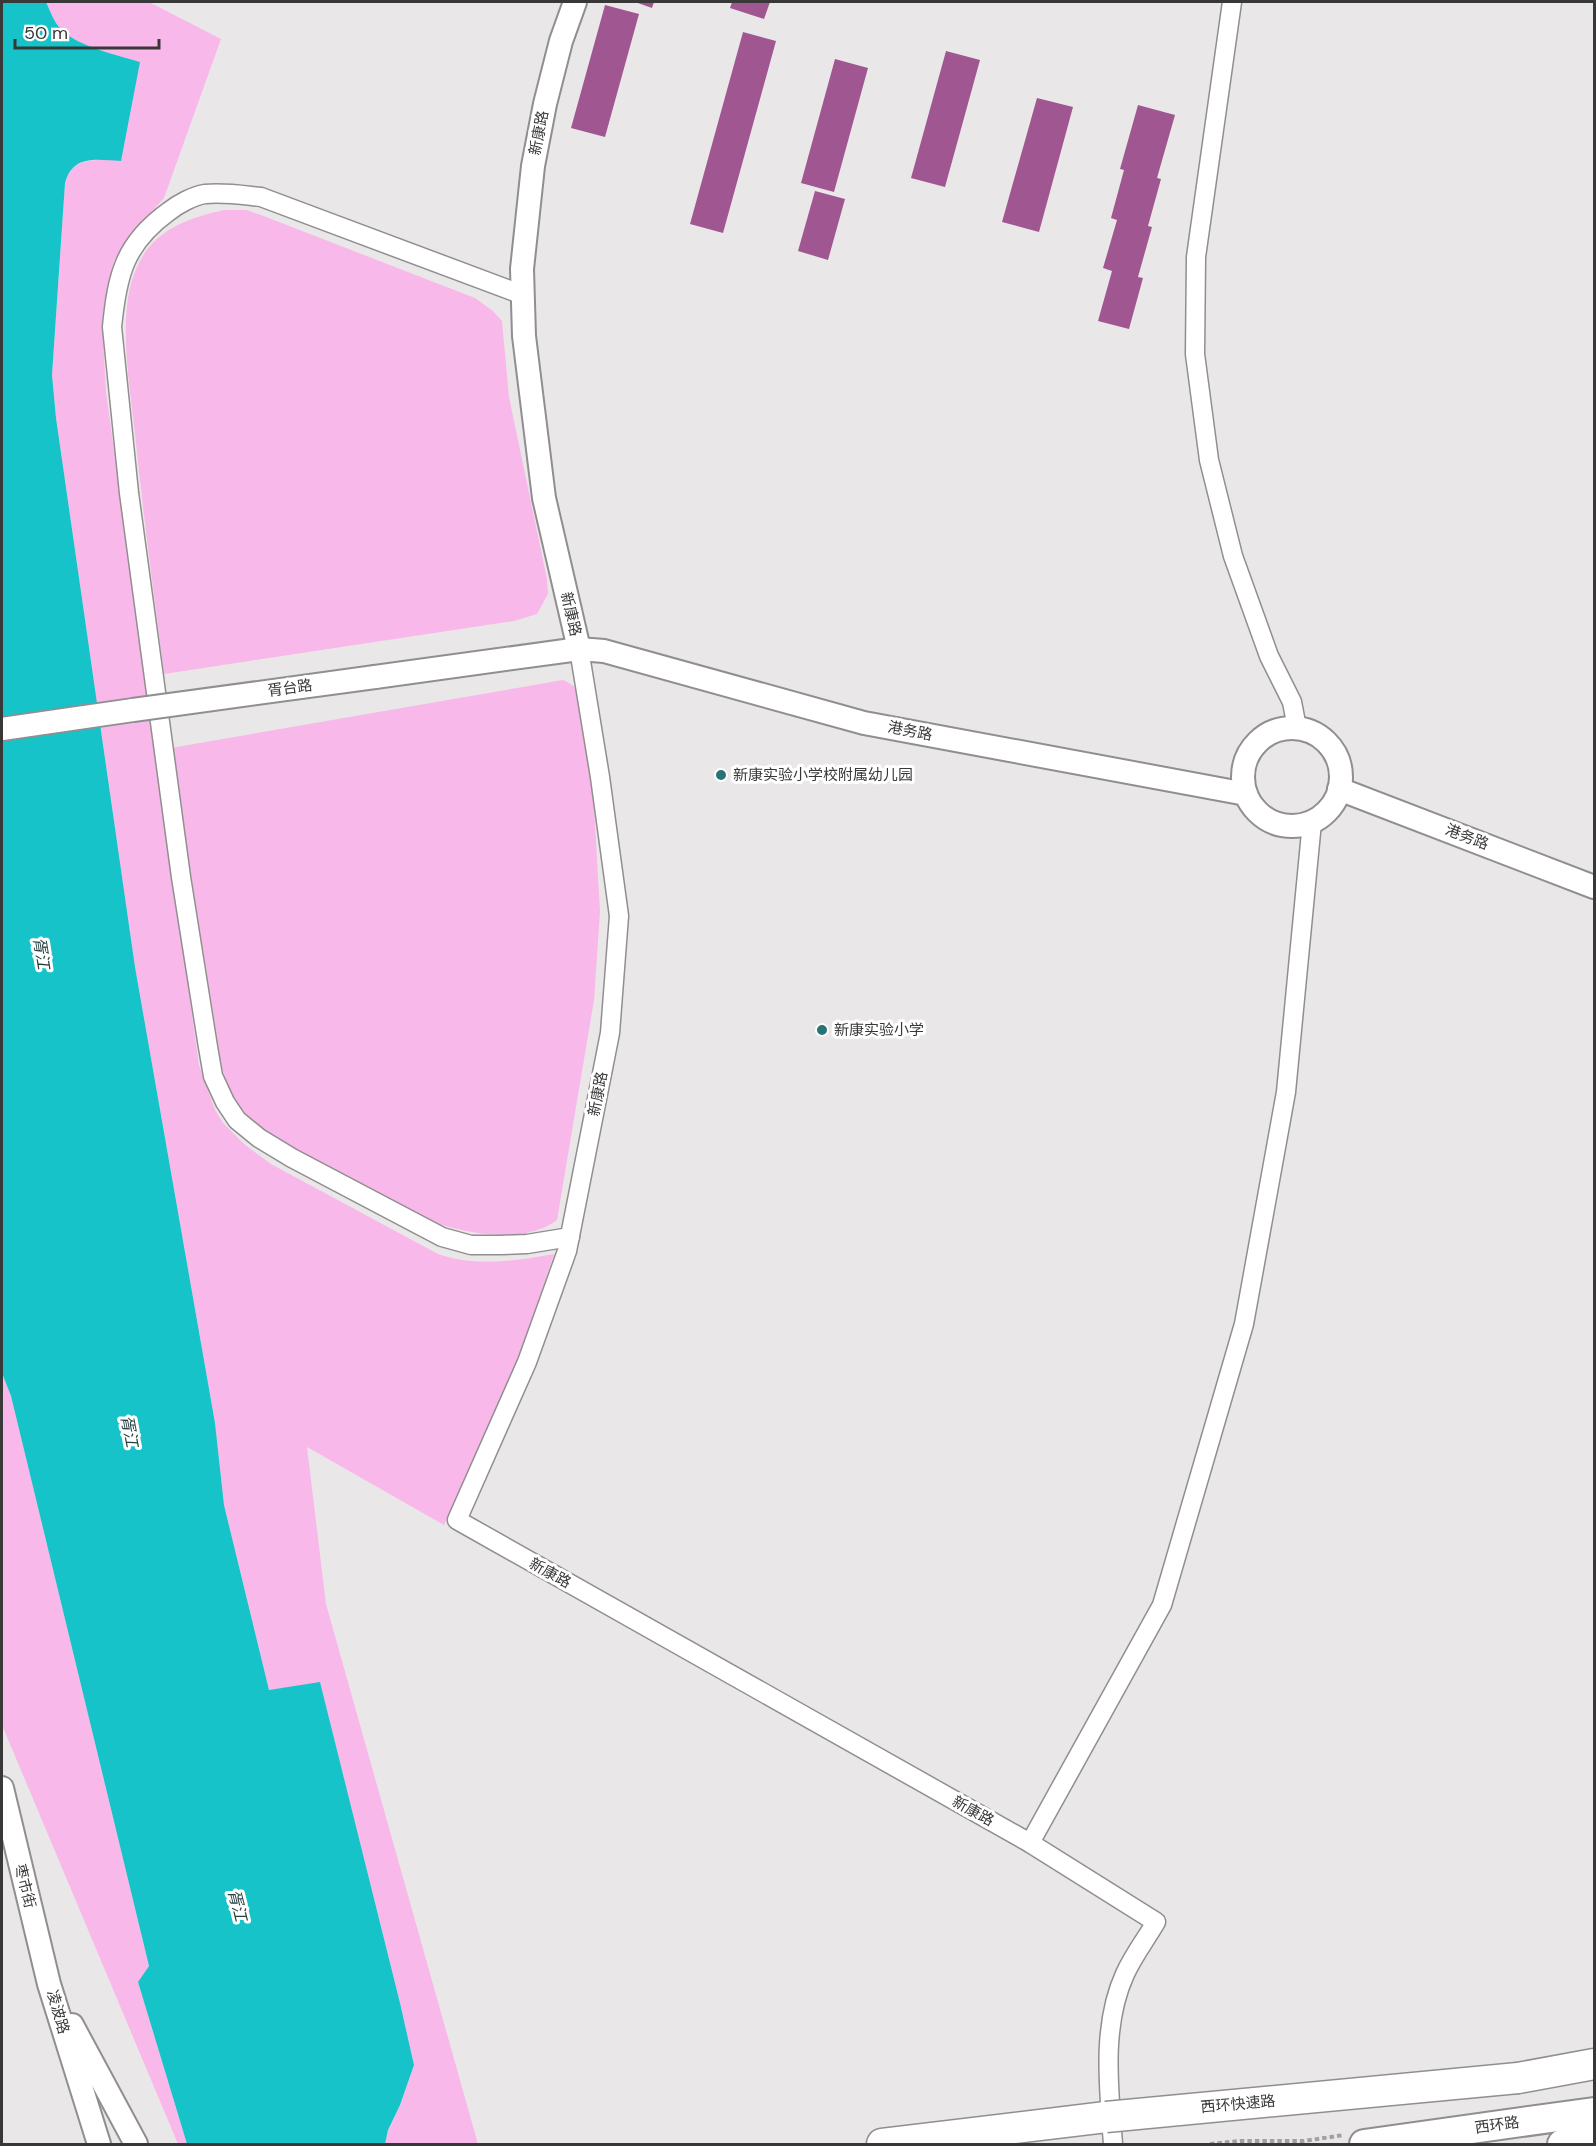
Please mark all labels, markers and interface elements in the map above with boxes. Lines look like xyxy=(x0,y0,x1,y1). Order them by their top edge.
scale bar xyxy=(15,12,159,50)
text: 50 m xyxy=(24,21,68,45)
street label: 新康路 xyxy=(525,109,553,157)
street label: 新康路 xyxy=(556,590,586,638)
street label: 胥台路 xyxy=(266,675,314,701)
street label: 港务路 xyxy=(886,717,934,745)
place label: 新康实验小学校附属幼儿园 xyxy=(733,765,913,785)
marker: 新康实验小学校附属幼儿园 xyxy=(714,768,728,782)
street label: 港务路 xyxy=(1442,820,1492,854)
water label: 胥江 xyxy=(29,936,55,972)
place label: 新康实验小学 xyxy=(834,1020,924,1040)
marker: 新康实验小学 xyxy=(815,1023,829,1037)
street label: 新康路 xyxy=(584,1070,612,1118)
water label: 胥江 xyxy=(116,1413,143,1451)
street label: 新康路 xyxy=(525,1553,575,1593)
street label: 新康路 xyxy=(948,1791,998,1831)
street label: 枣市街 xyxy=(10,1862,40,1910)
water label: 胥江 xyxy=(223,1887,252,1925)
street label: 凌波路 xyxy=(42,1988,74,2036)
street label: 西环快速路 xyxy=(1200,2091,1276,2117)
street label: 西环路 xyxy=(1473,2112,1521,2138)

